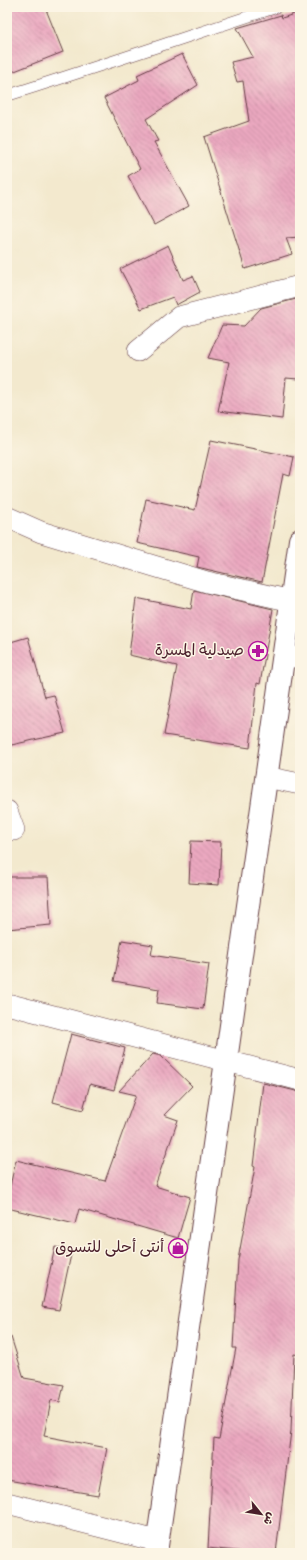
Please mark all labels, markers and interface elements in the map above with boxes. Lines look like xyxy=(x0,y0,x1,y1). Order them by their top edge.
place label: صيدلية المسرة xyxy=(155,640,244,663)
pharmacy icon: صيدلية المسرة xyxy=(247,640,269,662)
place label: أنتى أحلى للتسوق xyxy=(55,1237,164,1260)
shop icon: أنتى أحلى للتسوق xyxy=(167,1237,189,1259)
north arrow xyxy=(241,1494,281,1534)
text: ش xyxy=(258,1509,278,1527)

